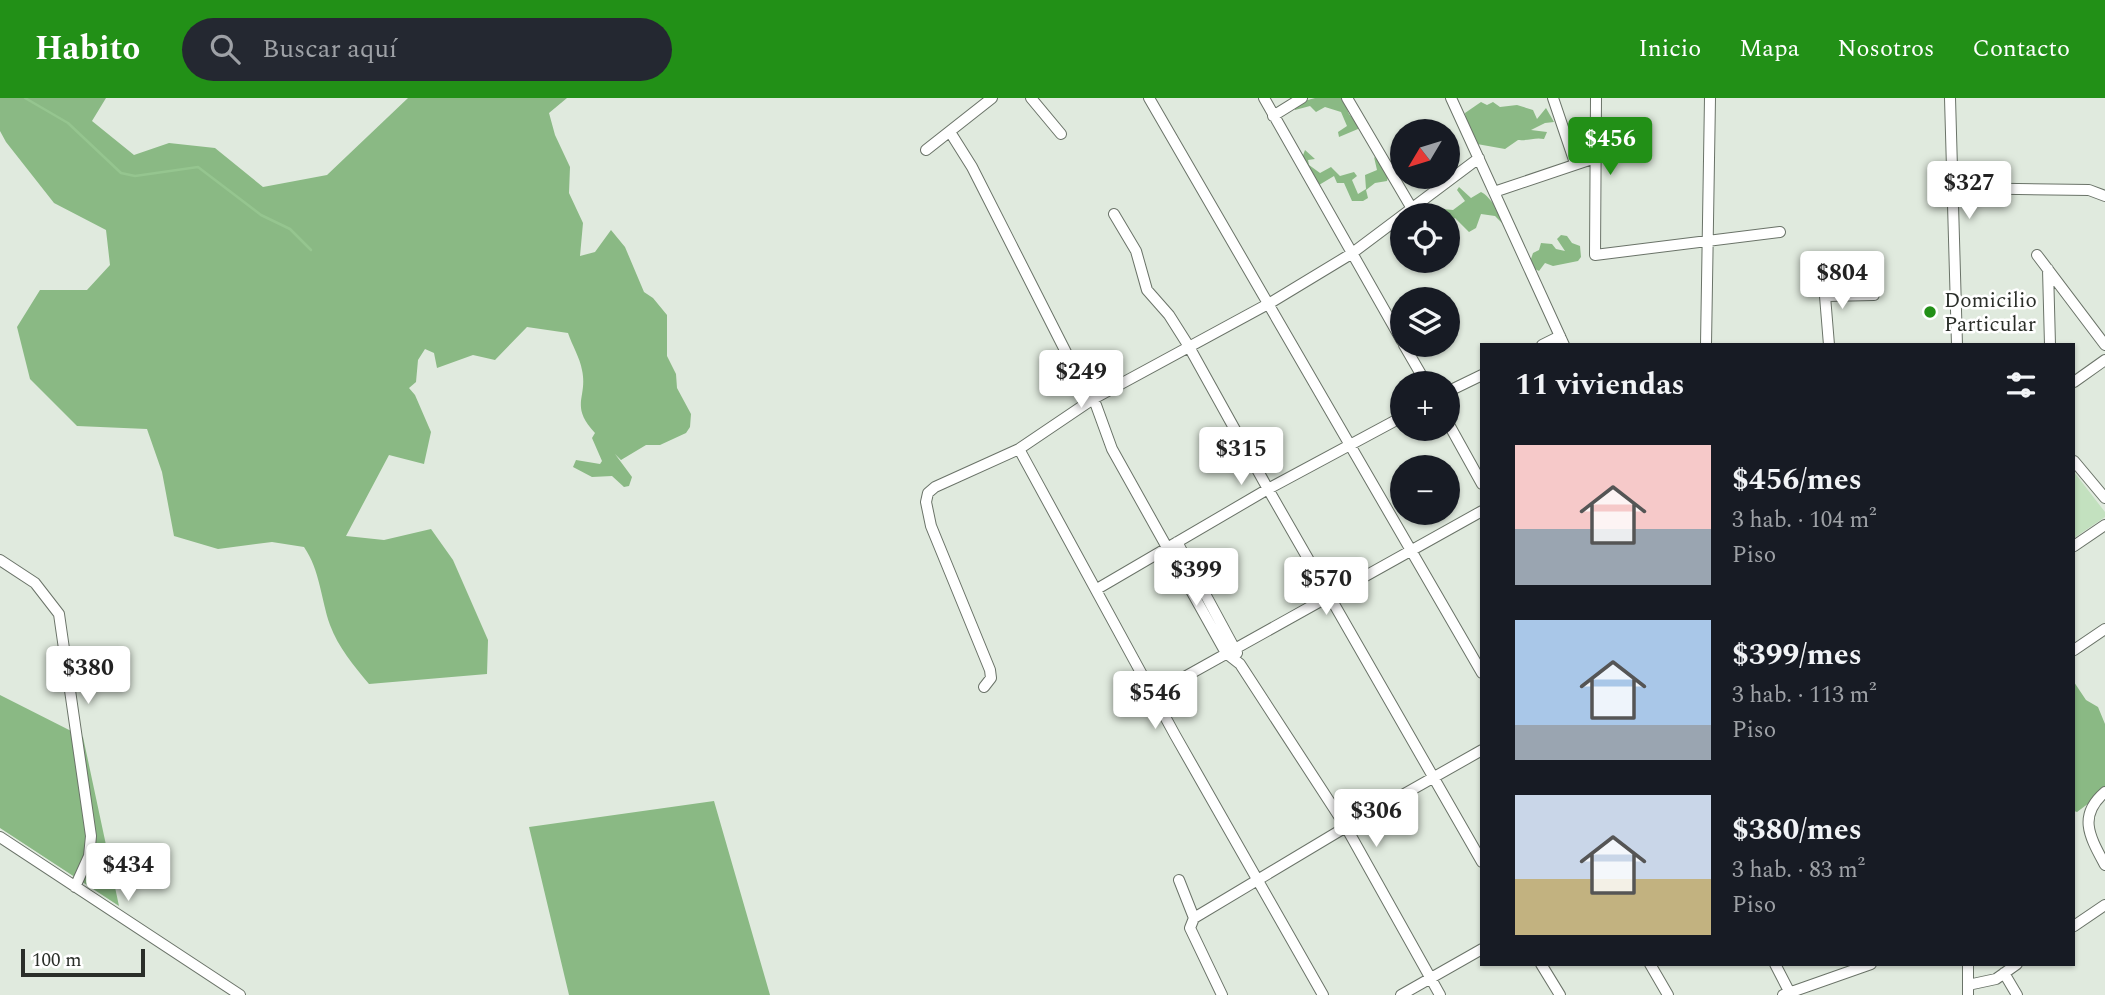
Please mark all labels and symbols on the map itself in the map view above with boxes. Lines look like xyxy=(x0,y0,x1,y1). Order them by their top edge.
pin: $456 xyxy=(1569,118,1651,177)
north arrow xyxy=(1390,119,1460,189)
pin: $327 xyxy=(1928,162,2010,221)
pin: $804 xyxy=(1801,252,1883,311)
place label: Domicilio Particular xyxy=(1944,285,2037,341)
marker: Domicilio Particular xyxy=(1922,304,1938,320)
pin: $249 xyxy=(1040,350,1122,410)
pin: $315 xyxy=(1200,428,1282,487)
pin: $399 xyxy=(1155,548,1237,608)
pin: $570 xyxy=(1285,558,1367,617)
pin: $380 xyxy=(47,646,129,706)
pin: $546 xyxy=(1114,672,1196,731)
pin: $306 xyxy=(1335,790,1417,849)
pin: $434 xyxy=(87,844,169,903)
scale bar xyxy=(21,946,145,978)

